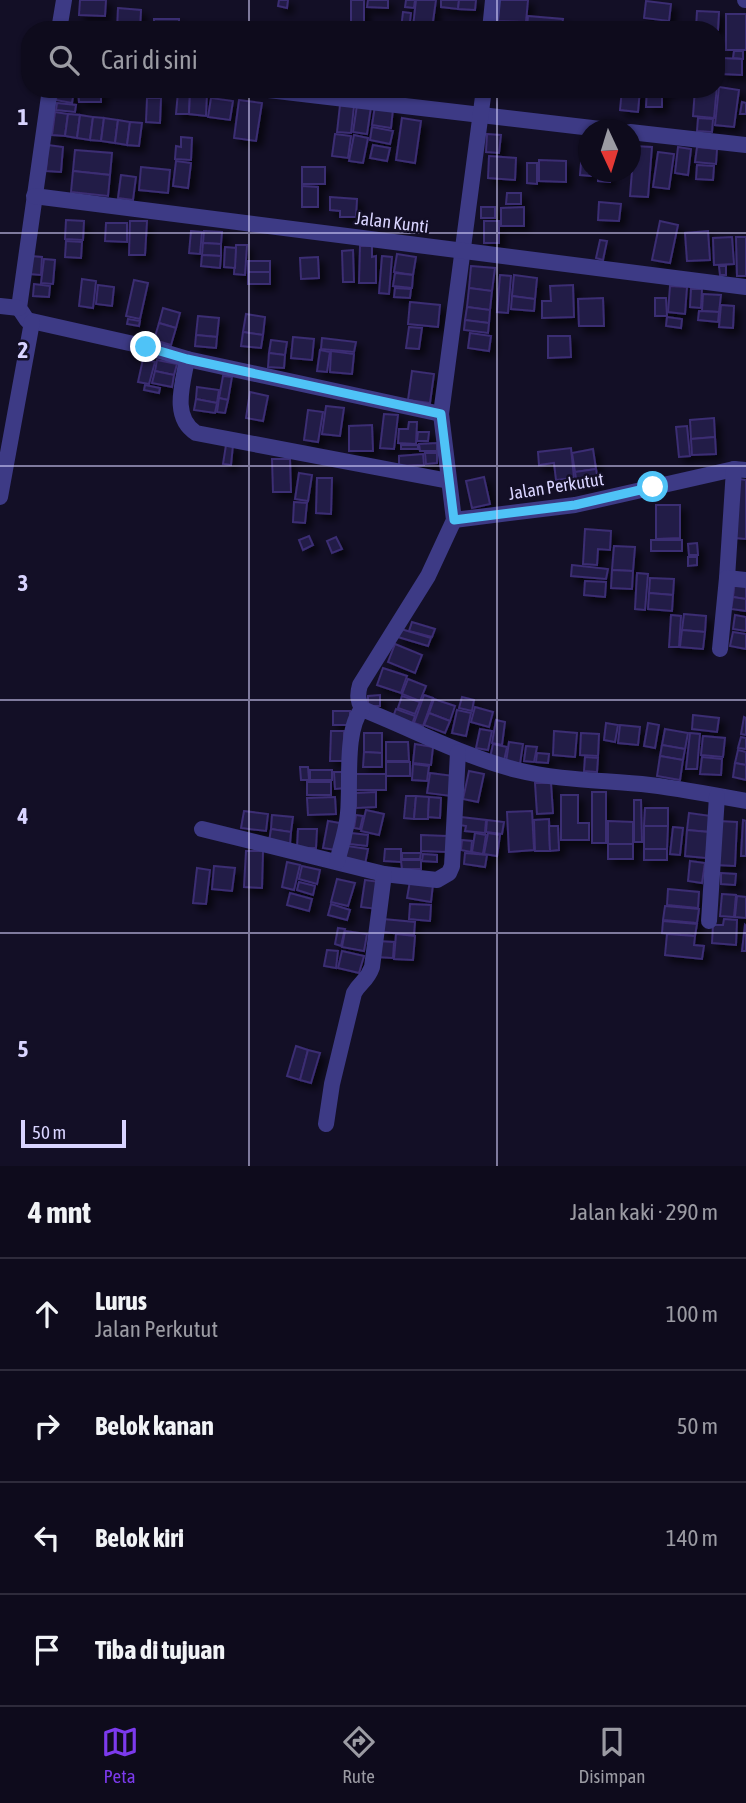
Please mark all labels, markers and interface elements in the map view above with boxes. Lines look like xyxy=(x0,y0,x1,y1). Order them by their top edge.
search box xyxy=(21,21,725,98)
icon: search xyxy=(45,41,83,79)
text: Cari di sini xyxy=(101,45,198,75)
text: 1 xyxy=(18,104,29,130)
north arrow xyxy=(578,119,641,182)
street label: Jalan Kunti xyxy=(354,207,430,237)
route end xyxy=(130,331,161,362)
text: 2 xyxy=(18,337,28,363)
street label: Jalan Perkutut xyxy=(507,468,605,504)
route start xyxy=(637,471,668,502)
text: 3 xyxy=(18,570,28,596)
text: 4 xyxy=(17,803,29,829)
text: 5 xyxy=(18,1036,29,1062)
scale bar xyxy=(21,1117,126,1149)
text: 50 m xyxy=(32,1121,66,1143)
text: 4 mnt xyxy=(28,1195,91,1229)
text: Jalan kaki · 290 m xyxy=(570,1199,718,1225)
text: Lurus xyxy=(95,1286,147,1316)
icon: ahead xyxy=(28,1295,66,1333)
text: 100 m xyxy=(666,1301,718,1327)
text: Jalan Perkutut xyxy=(95,1316,218,1342)
icon: right xyxy=(28,1407,66,1445)
text: Belok kanan xyxy=(95,1411,214,1441)
text: 50 m xyxy=(677,1413,718,1439)
icon: left xyxy=(28,1519,66,1557)
text: Belok kiri xyxy=(95,1523,184,1553)
text: 140 m xyxy=(666,1525,718,1551)
icon: arrive xyxy=(28,1631,66,1669)
text: Tiba di tujuan xyxy=(95,1635,225,1665)
tab: Peta xyxy=(101,1723,139,1787)
tab: Rute xyxy=(340,1723,378,1787)
tab: Disimpan xyxy=(579,1723,645,1787)

